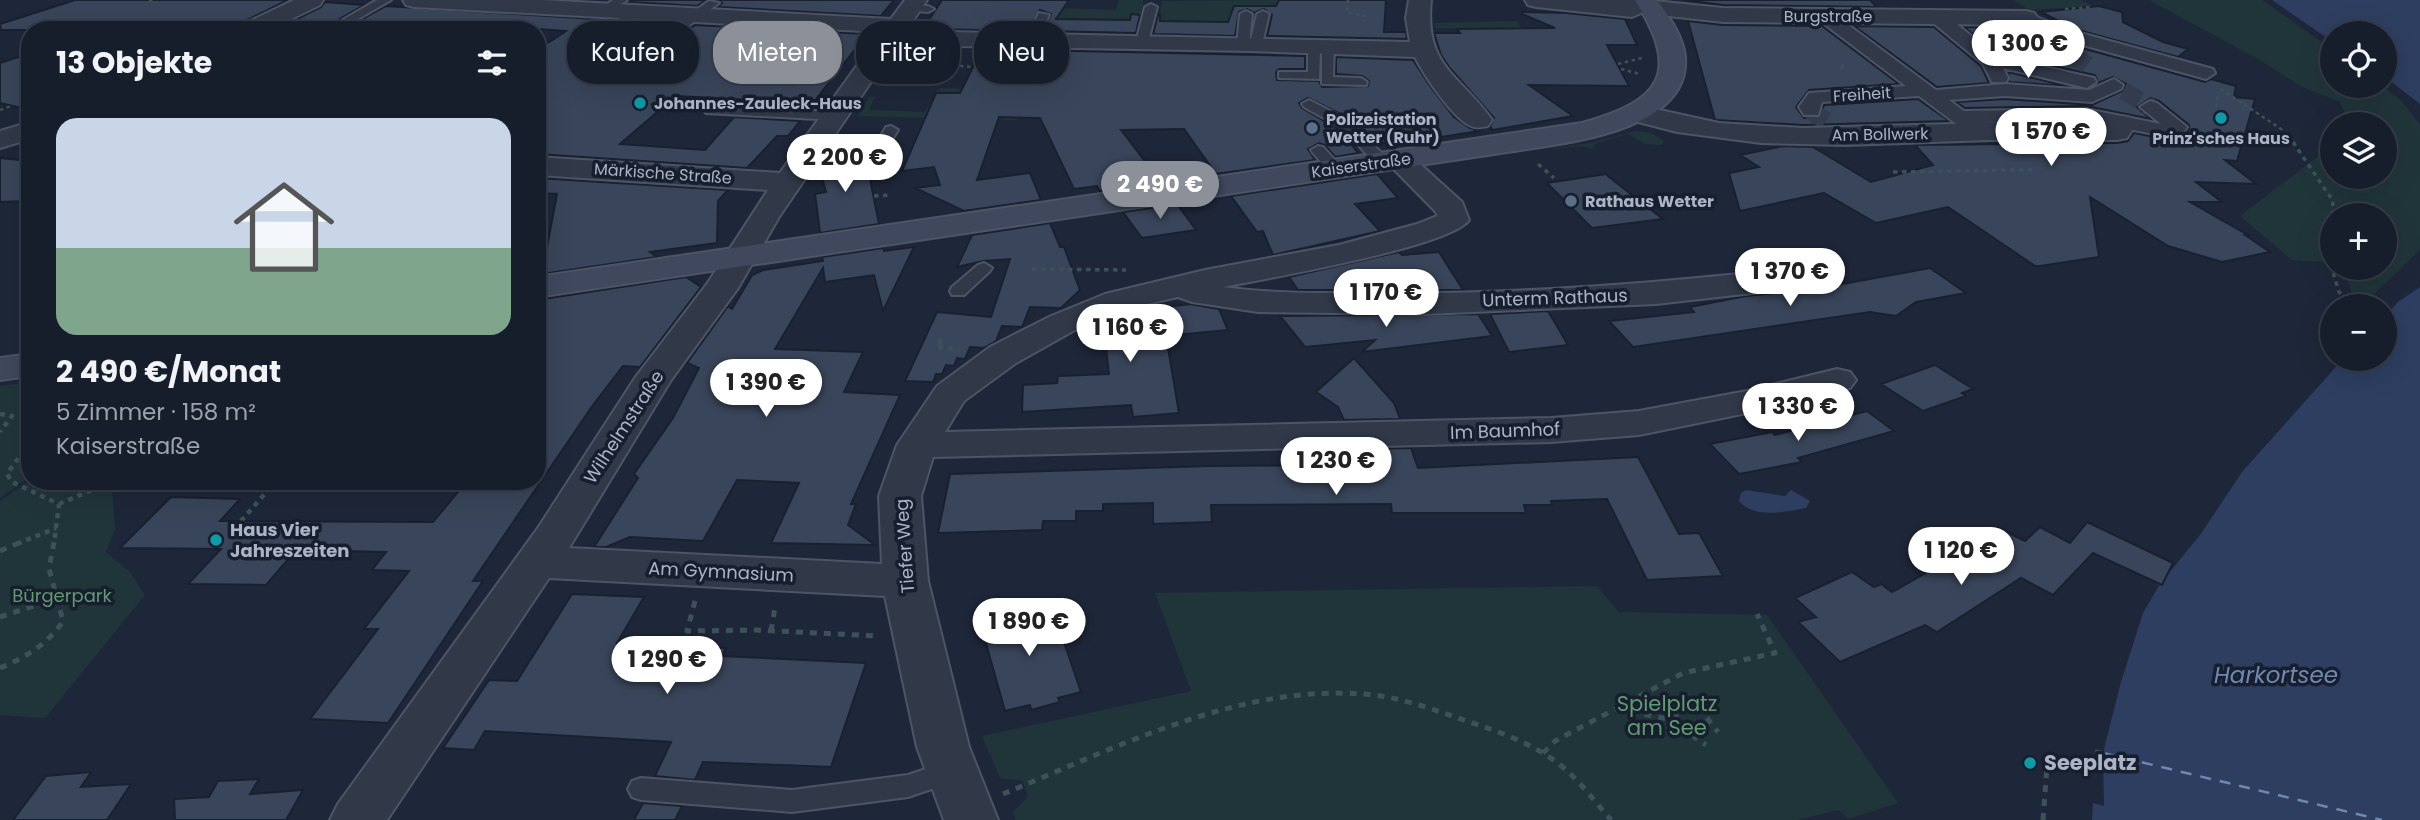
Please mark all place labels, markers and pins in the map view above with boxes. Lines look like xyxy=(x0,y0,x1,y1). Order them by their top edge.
pin: 1 300 € xyxy=(1963,20,2093,80)
place label: Johannes-Zauleck-Haus xyxy=(654,92,862,115)
marker: Johannes-Zauleck-Haus xyxy=(632,95,648,111)
place label: Polizeistation Wetter (Ruhr) xyxy=(1326,108,1440,149)
pin: 1 570 € xyxy=(1986,108,2116,168)
marker: Prinz'sches Haus xyxy=(2213,110,2229,126)
marker: Polizeistation Wetter (Ruhr) xyxy=(1304,120,1320,136)
place label: Prinz'sches Haus xyxy=(2152,127,2290,150)
pin: 2 200 € xyxy=(780,134,910,194)
pin: 2 490 € xyxy=(1095,162,1225,221)
place label: Rathaus Wetter xyxy=(1585,190,1714,213)
marker: Rathaus Wetter xyxy=(1563,193,1579,209)
pin: 1 370 € xyxy=(1725,248,1855,308)
pin: 1 170 € xyxy=(1321,270,1451,329)
pin: 1 160 € xyxy=(1065,304,1195,364)
pin: 1 390 € xyxy=(701,360,831,419)
pin: 1 330 € xyxy=(1733,384,1863,443)
pin: 1 230 € xyxy=(1271,438,1401,497)
place label: Haus Vier Jahreszeiten xyxy=(230,517,349,563)
pin: 1 120 € xyxy=(1896,528,2026,587)
marker: Haus Vier Jahreszeiten xyxy=(208,532,224,548)
pin: 1 890 € xyxy=(964,598,1094,658)
pin: 1 290 € xyxy=(602,636,732,696)
place label: Seeplatz xyxy=(2044,748,2136,777)
marker: Seeplatz xyxy=(2022,755,2038,771)

